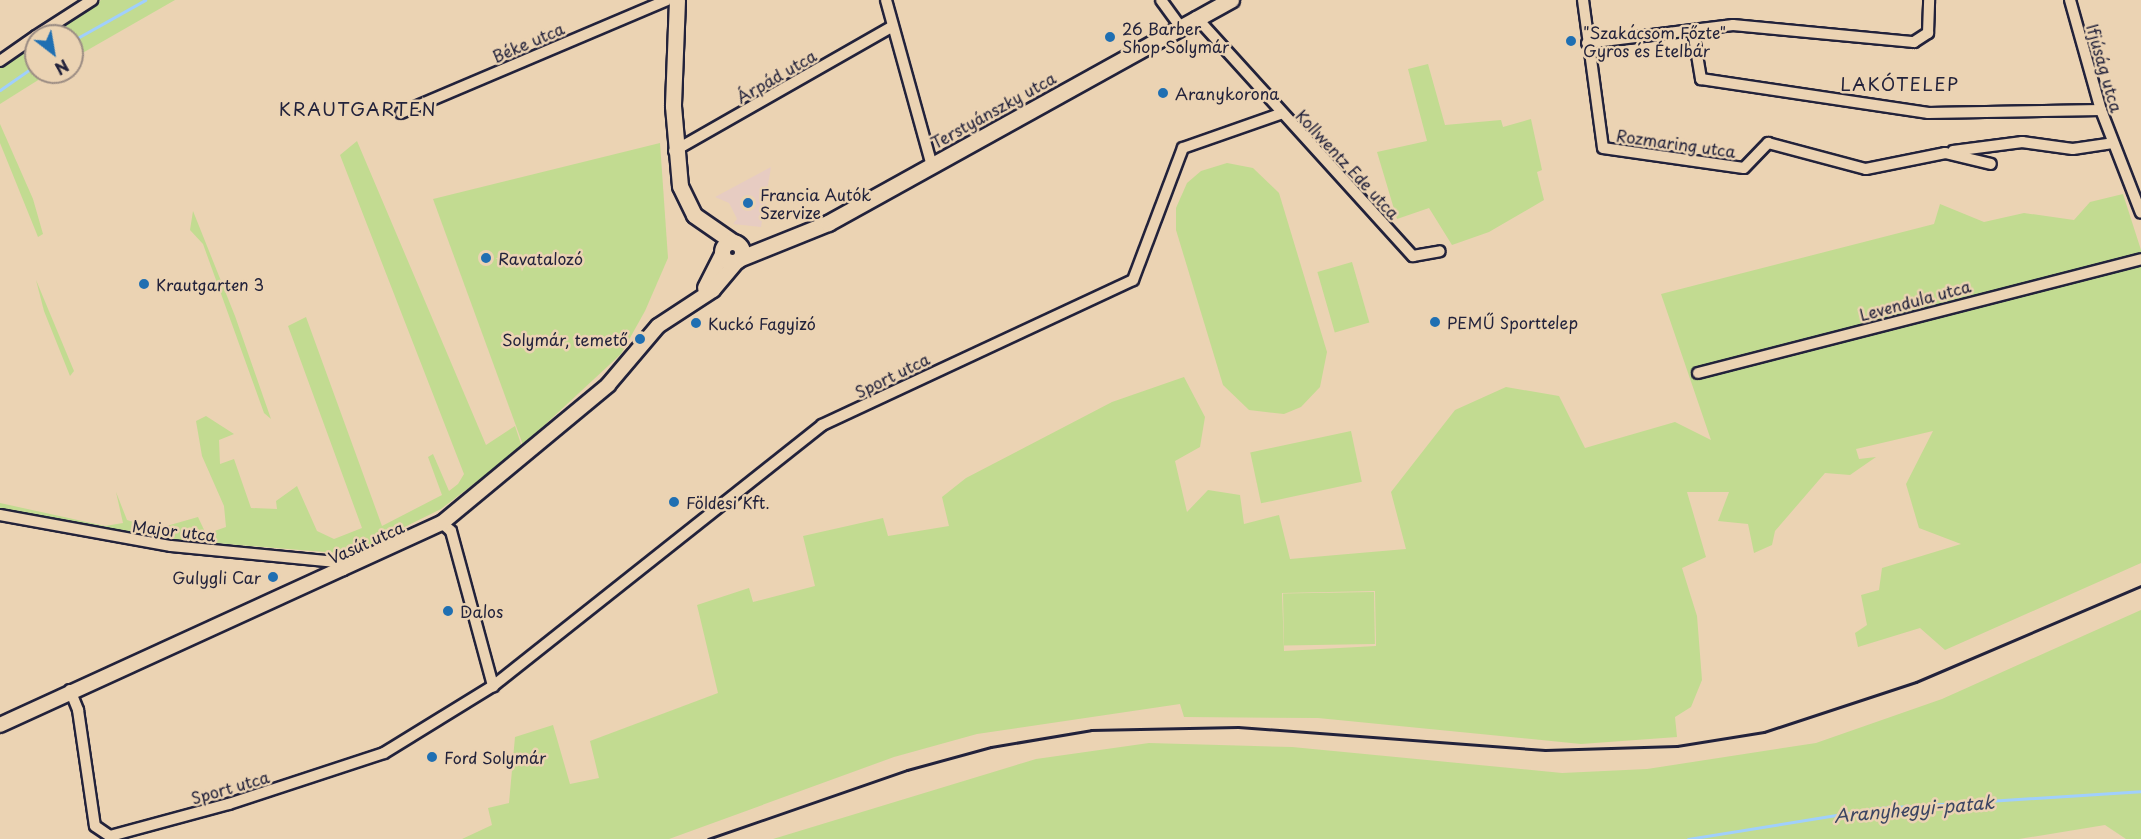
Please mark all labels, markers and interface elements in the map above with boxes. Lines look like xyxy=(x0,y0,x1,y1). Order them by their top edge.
street label: Béke utca xyxy=(489,18,567,66)
place label: 26 Barber Shop Solymár xyxy=(1122,18,1230,56)
place label: "Szakácsom Főzte" Gyros és Ételbár xyxy=(1583,22,1725,60)
street label: Ifjúság utca xyxy=(2083,22,2127,114)
north arrow xyxy=(24,24,84,84)
marker: 26 Barber Shop Solymár xyxy=(1103,30,1117,44)
marker: "Szakácsom Főzte" Gyros és Ételbár xyxy=(1564,34,1578,48)
street label: Árpád utca xyxy=(733,45,819,107)
text: N xyxy=(51,54,74,81)
street label: Terstyánszky utca xyxy=(927,67,1059,153)
district label: LAKÓTELEP xyxy=(1841,73,1959,95)
place label: Aranykorona xyxy=(1175,83,1279,103)
marker: Aranykorona xyxy=(1156,86,1170,100)
district label: KRAUTGARTEN xyxy=(282,98,434,120)
street label: Kollwentz Ede utca xyxy=(1292,105,1404,223)
street label: Rozmaring utca xyxy=(1615,125,1737,161)
place label: Francia Autók Szervize xyxy=(760,184,872,222)
marker: Francia Autók Szervize xyxy=(741,196,755,210)
place label: Ravatalozó xyxy=(498,248,583,268)
marker: Ravatalozó xyxy=(479,251,493,265)
place label: Krautgarten 3 xyxy=(156,274,265,294)
street label: Levendula utca xyxy=(1857,276,1973,324)
marker: Krautgarten 3 xyxy=(137,277,151,291)
place label: PEMŰ Sporttelep xyxy=(1447,312,1578,332)
place label: Kuckó Fagyizó xyxy=(708,313,817,333)
marker: PEMŰ Sporttelep xyxy=(1428,315,1442,329)
marker: Kuckó Fagyizó xyxy=(689,316,703,330)
place label: Solymár, temető xyxy=(502,329,628,349)
marker: Solymár, temető xyxy=(633,332,647,346)
street label: Sport utca xyxy=(851,349,933,401)
place label: Földesi Kft. xyxy=(686,492,769,512)
marker: Földesi Kft. xyxy=(667,495,681,509)
street label: Major utca xyxy=(131,515,217,545)
street label: Vasút utca xyxy=(325,517,407,567)
place label: Gulygli Car xyxy=(172,567,261,587)
marker: Gulygli Car xyxy=(266,570,280,584)
place label: Dalos xyxy=(460,601,503,621)
marker: Dalos xyxy=(441,604,455,618)
place label: Ford Solymár xyxy=(444,747,548,767)
marker: Ford Solymár xyxy=(425,750,439,764)
street label: Sport utca xyxy=(188,767,272,807)
water label: Aranyhegyi-patak xyxy=(1833,791,1995,827)

